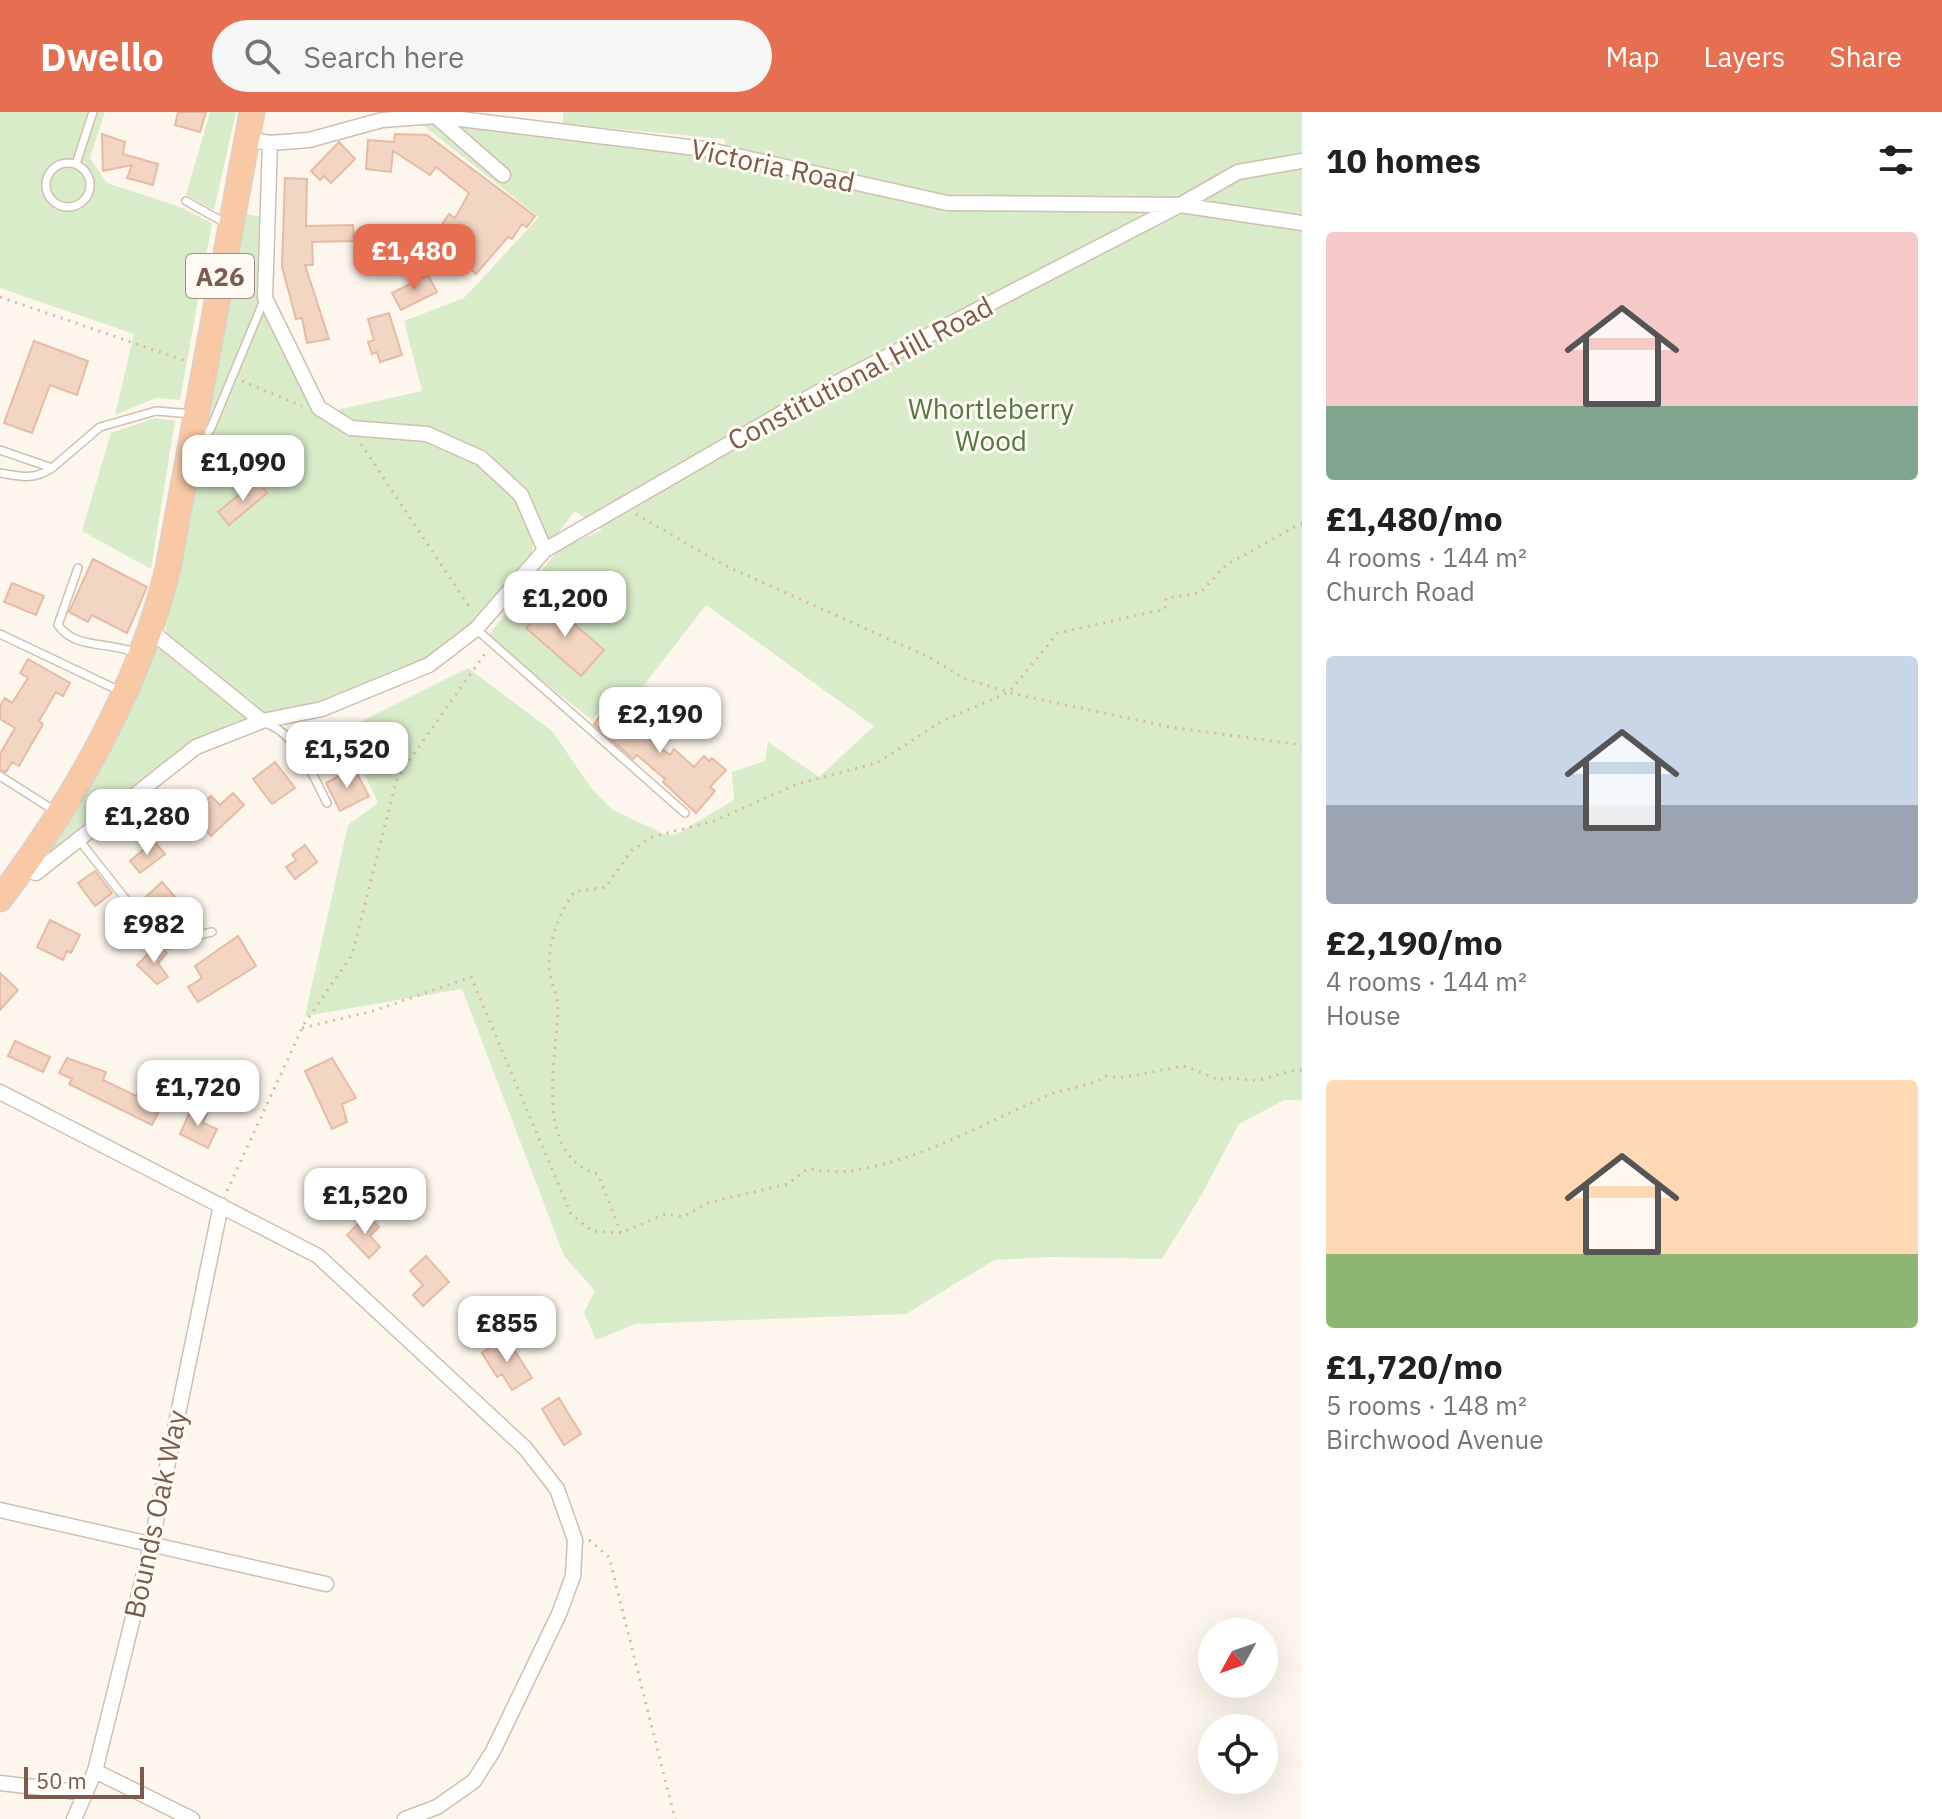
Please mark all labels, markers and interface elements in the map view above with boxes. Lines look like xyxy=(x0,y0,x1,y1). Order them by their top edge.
search box xyxy=(212,20,772,92)
text: Dwello xyxy=(40,32,164,81)
icon: search xyxy=(240,34,284,78)
text: Search here xyxy=(304,37,464,76)
text: Map xyxy=(1605,38,1659,75)
text: Layers xyxy=(1703,38,1785,75)
text: Share xyxy=(1829,38,1902,75)
street label: Victoria Road xyxy=(688,130,858,200)
text: 10 homes xyxy=(1326,138,1481,182)
icon: filters xyxy=(1874,138,1918,182)
pin: £1,480 xyxy=(349,224,479,292)
text: £1,480 xyxy=(371,233,457,267)
road number: A26 xyxy=(186,254,254,298)
icon: home xyxy=(1550,284,1694,428)
street label: Constitutional Hill Road xyxy=(721,287,999,459)
park label: Whortleberry Wood xyxy=(908,390,1074,459)
pin: £1,090 xyxy=(178,435,308,503)
text: £1,090 xyxy=(200,444,286,478)
text: £1,480/mo xyxy=(1326,496,1503,540)
text: 4 rooms · 144 m² xyxy=(1326,540,1527,574)
pin: £1,200 xyxy=(500,571,630,639)
text: Church Road xyxy=(1326,574,1475,608)
text: £1,200 xyxy=(522,580,608,614)
pin: £2,190 xyxy=(595,687,725,755)
text: £2,190 xyxy=(617,696,703,730)
icon: home xyxy=(1550,708,1694,852)
pin: £1,520 xyxy=(282,722,412,790)
text: £1,520 xyxy=(304,731,390,765)
pin: £1,280 xyxy=(82,789,212,857)
text: £1,280 xyxy=(104,798,190,832)
pin: £982 xyxy=(107,897,201,965)
text: £982 xyxy=(123,906,185,940)
text: £2,190/mo xyxy=(1326,920,1503,964)
text: 4 rooms · 144 m² xyxy=(1326,964,1527,998)
text: House xyxy=(1326,998,1401,1032)
pin: £1,720 xyxy=(133,1060,263,1128)
text: £1,720 xyxy=(155,1069,241,1103)
icon: home xyxy=(1550,1132,1694,1276)
pin: £1,520 xyxy=(300,1168,430,1236)
text: £1,520 xyxy=(322,1177,408,1211)
pin: £855 xyxy=(460,1296,554,1364)
text: £855 xyxy=(476,1305,538,1339)
text: £1,720/mo xyxy=(1326,1344,1503,1388)
text: 5 rooms · 148 m² xyxy=(1326,1388,1527,1422)
street label: Bounds Oak Way xyxy=(115,1407,195,1621)
text: Birchwood Avenue xyxy=(1326,1422,1544,1456)
north arrow xyxy=(1198,1618,1278,1698)
map controls xyxy=(1198,1618,1278,1794)
button: locate xyxy=(1198,1714,1278,1794)
scale bar xyxy=(24,1763,144,1799)
text: 50 m xyxy=(36,1766,87,1795)

